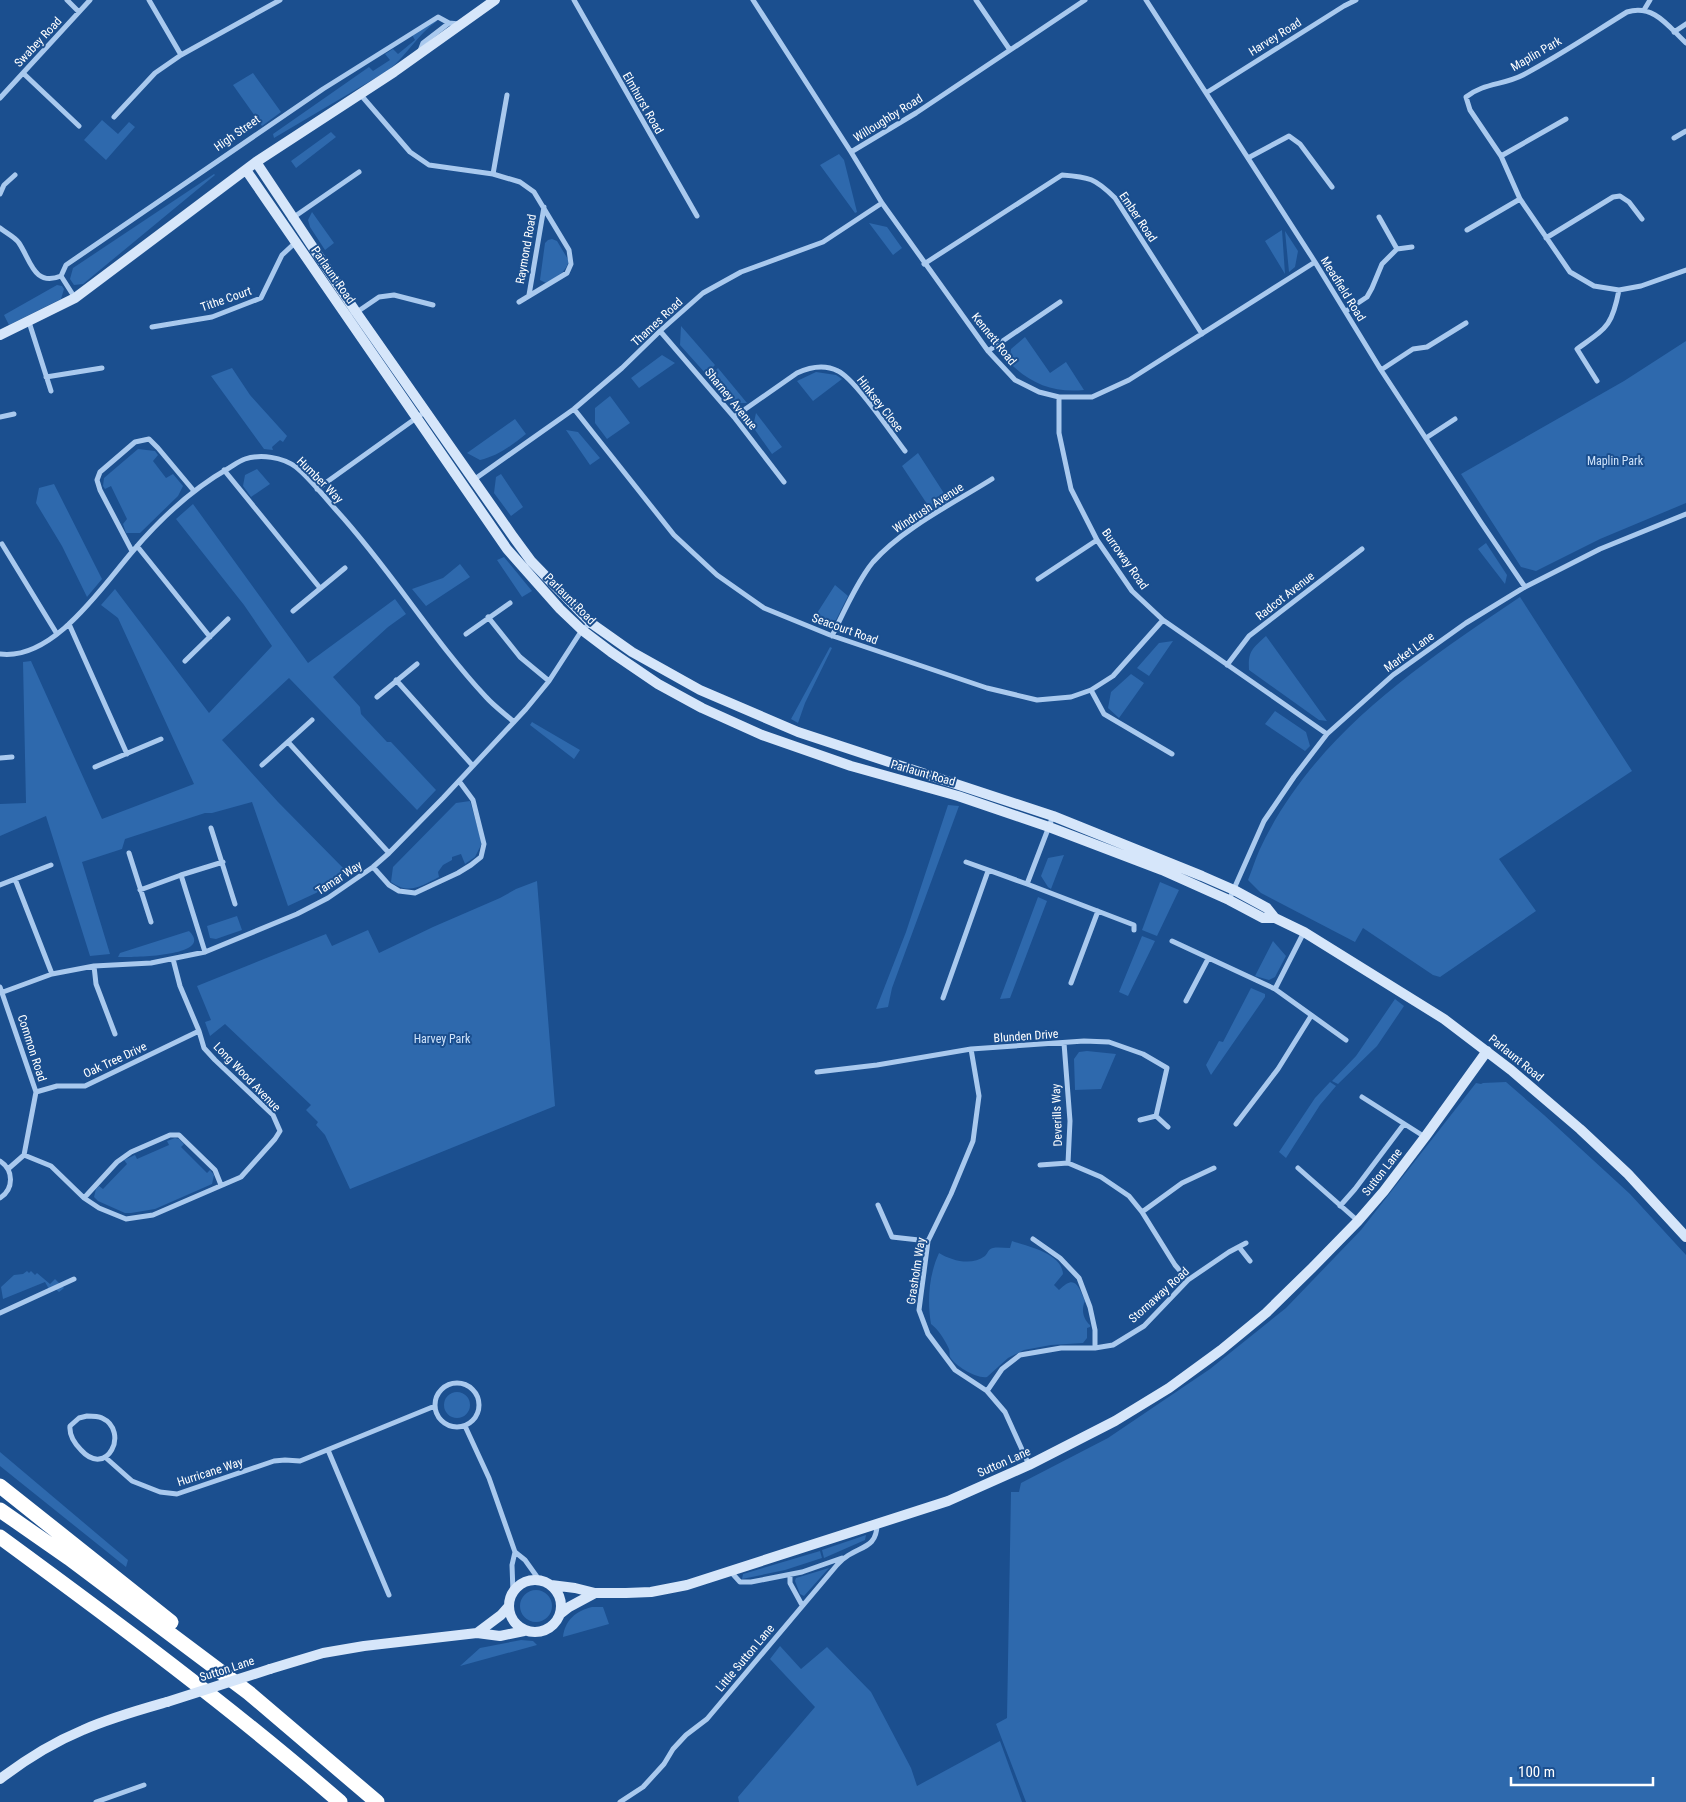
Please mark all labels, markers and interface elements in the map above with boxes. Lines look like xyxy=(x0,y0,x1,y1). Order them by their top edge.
street label: Swabey Road xyxy=(11,14,65,70)
street label: Harvey Road xyxy=(1246,15,1304,59)
street label: Maplin Park xyxy=(1508,34,1564,74)
street label: Elmhurst Road xyxy=(620,70,666,136)
street label: Willoughby Road xyxy=(851,91,925,145)
street label: High Street xyxy=(211,112,263,154)
street label: Ember Road xyxy=(1116,189,1160,245)
street label: Raymond Road xyxy=(513,213,539,285)
street label: Parlaunt Road xyxy=(308,244,358,306)
street label: Meadfield Road xyxy=(1318,254,1368,324)
street label: Tithe Court xyxy=(199,284,254,314)
street label: Thames Road xyxy=(629,295,685,349)
street label: Kennett Road xyxy=(969,310,1019,368)
street label: Sharney Avenue xyxy=(702,365,760,433)
street label: Hinksey Close xyxy=(854,373,906,435)
street label: Humber Way xyxy=(294,454,346,506)
park label: Maplin Park xyxy=(1587,454,1644,468)
street label: Windrush Avenue xyxy=(890,480,966,536)
street label: Burroway Road xyxy=(1099,526,1151,592)
street label: Radcot Avenue xyxy=(1253,569,1317,623)
street label: Parlaunt Road xyxy=(542,571,598,627)
street label: Seacourt Road xyxy=(810,611,880,647)
street label: Market Lane xyxy=(1381,629,1437,675)
street label: Parlaunt Road xyxy=(889,757,957,789)
street label: Tamar Way xyxy=(313,858,365,898)
street label: Common Road xyxy=(15,1013,49,1083)
street label: Blunden Drive xyxy=(993,1027,1059,1045)
park label: Harvey Park xyxy=(414,1032,471,1046)
street label: Parlaunt Road xyxy=(1486,1032,1546,1084)
street label: Oak Tree Drive xyxy=(81,1039,149,1081)
street label: Long Wood Avenue xyxy=(211,1040,284,1115)
street label: Deverills Way xyxy=(1049,1083,1065,1147)
street label: Sutton Lane xyxy=(1359,1145,1405,1199)
street label: Grasholm Way xyxy=(904,1236,928,1306)
street label: Stornaway Road xyxy=(1126,1264,1192,1326)
street label: Sutton Lane xyxy=(975,1444,1033,1480)
street label: Hurricane Way xyxy=(175,1455,245,1489)
street label: Little Sutton Lane xyxy=(713,1621,777,1694)
street label: Sutton Lane xyxy=(198,1654,256,1684)
scale bar xyxy=(1511,1754,1654,1786)
text: 100 m xyxy=(1518,1763,1555,1781)

